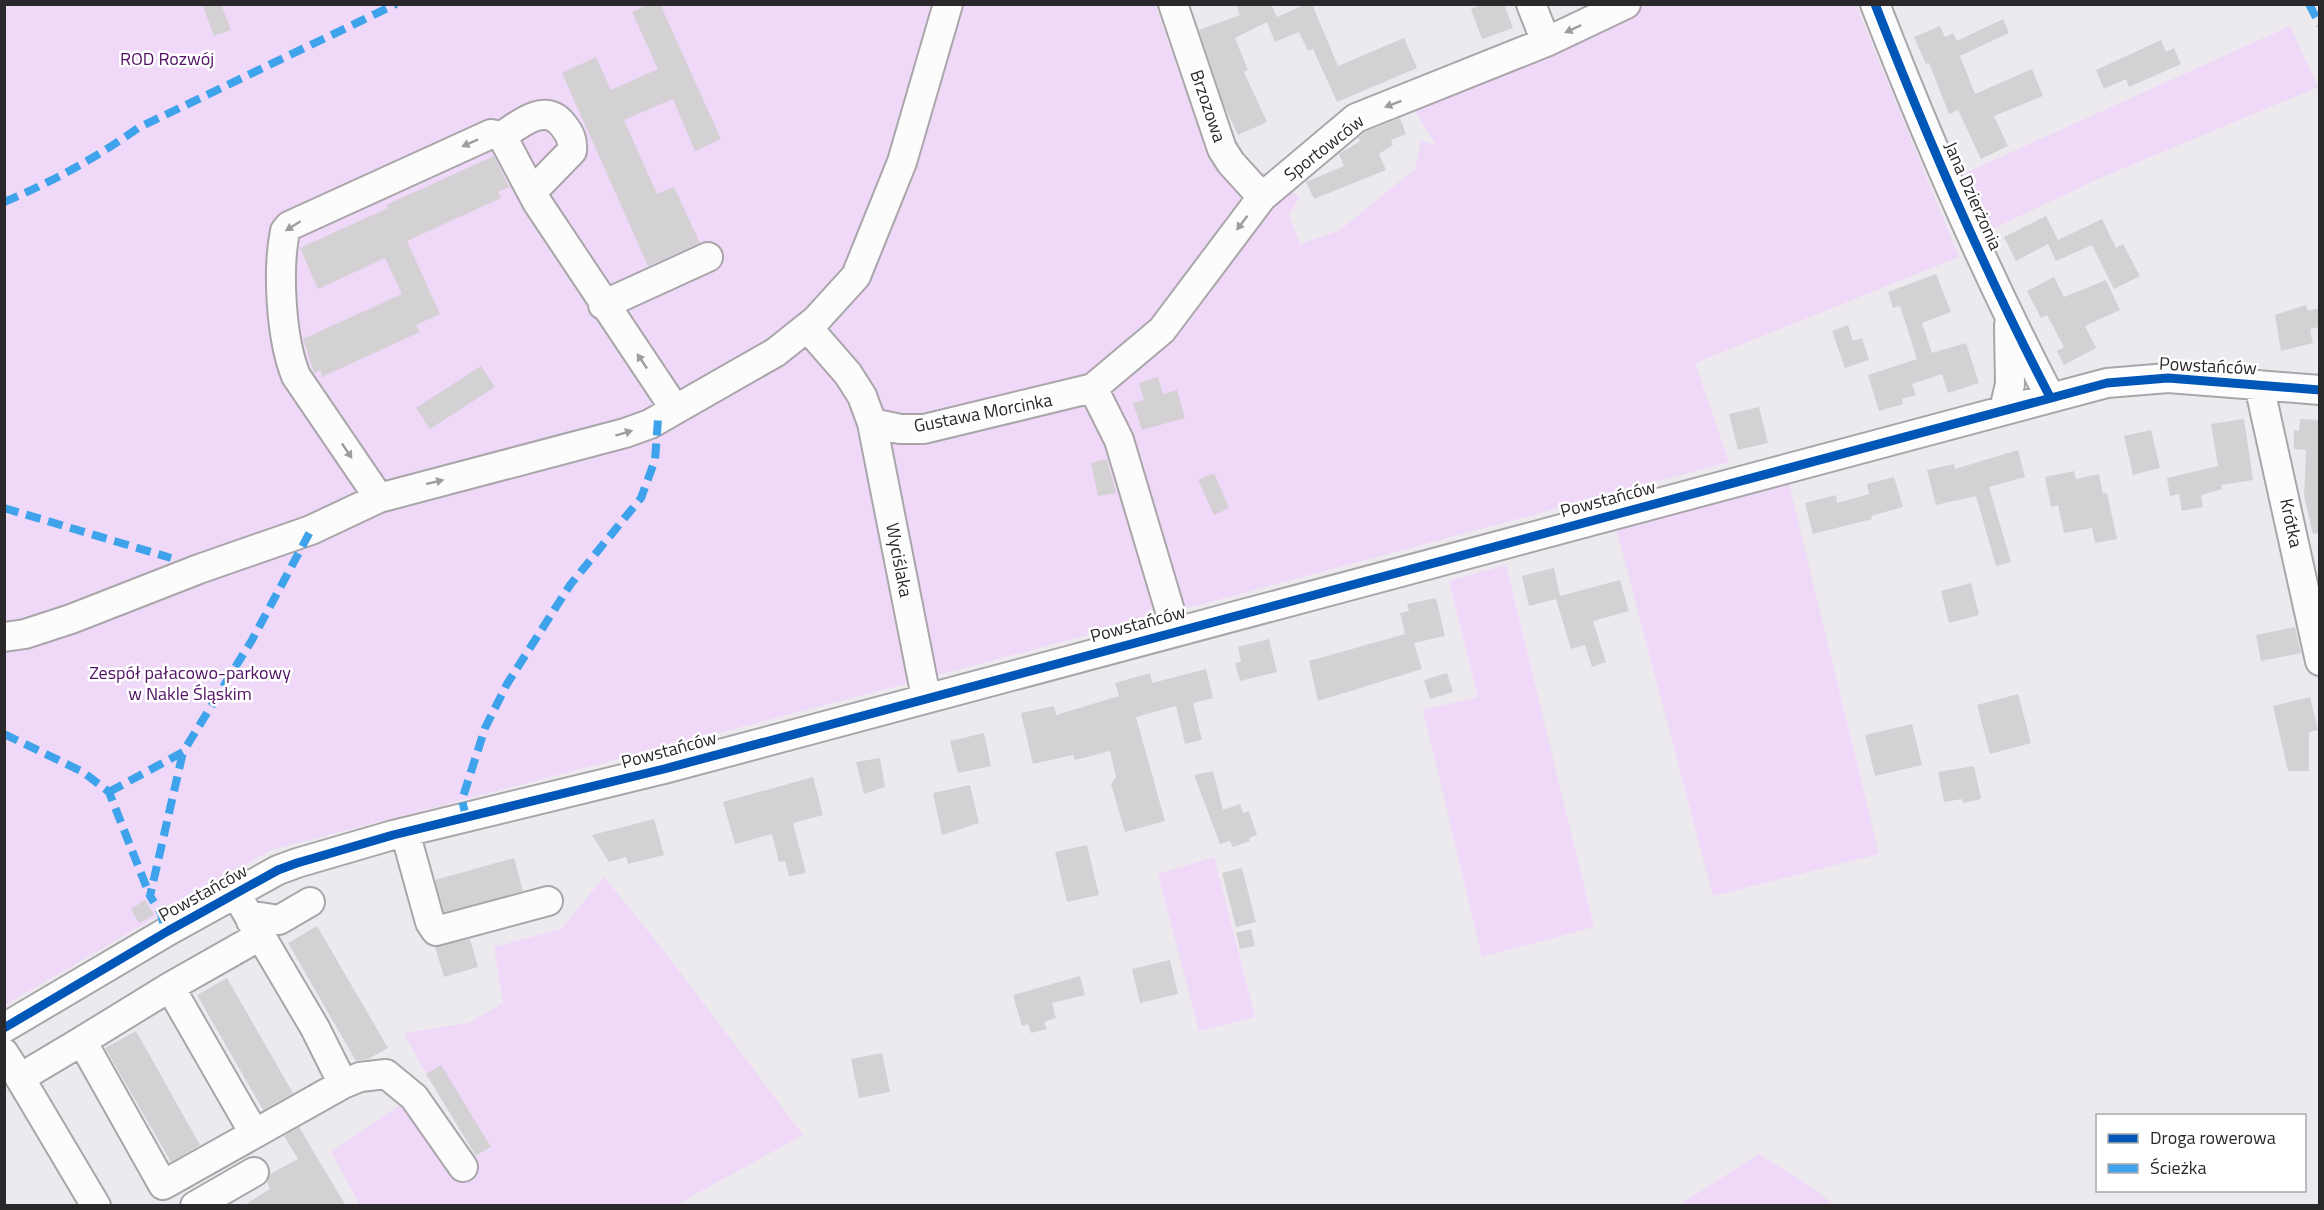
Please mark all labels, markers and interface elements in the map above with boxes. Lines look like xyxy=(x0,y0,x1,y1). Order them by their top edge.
one-way arrow xyxy=(1564,25,1582,35)
park label: ROD Rozwój xyxy=(120,45,214,72)
street label: Brzozowa xyxy=(1183,66,1233,146)
one-way arrow xyxy=(1384,100,1402,109)
street label: Sportowców xyxy=(1278,107,1370,188)
street label: Jana Dzierżonia xyxy=(1937,137,2009,254)
one-way arrow xyxy=(460,138,478,148)
one-way arrow xyxy=(1236,215,1248,231)
one-way arrow xyxy=(285,220,302,231)
street label: Powstańców xyxy=(2158,349,2258,382)
one-way arrow xyxy=(636,354,648,370)
street label: Gustawa Morcinka xyxy=(911,386,1054,439)
one-way arrow xyxy=(615,428,633,437)
one-way arrow xyxy=(341,443,352,459)
street label: Powstańców xyxy=(1557,473,1659,524)
one-way arrow xyxy=(426,476,444,486)
street label: Krótka xyxy=(2273,496,2310,550)
street label: Wyciślaka xyxy=(879,520,920,599)
street label: Powstańców xyxy=(1087,598,1189,649)
park label: Zespół pałacowo-parkowy w Nakle Śląskim xyxy=(89,659,291,707)
street label: Powstańców xyxy=(618,724,720,775)
street label: Powstańców xyxy=(153,857,252,928)
legend xyxy=(2096,1114,2306,1192)
text: Droga rowerowa xyxy=(2150,1124,2276,1151)
text: Ścieżka xyxy=(2150,1154,2206,1181)

